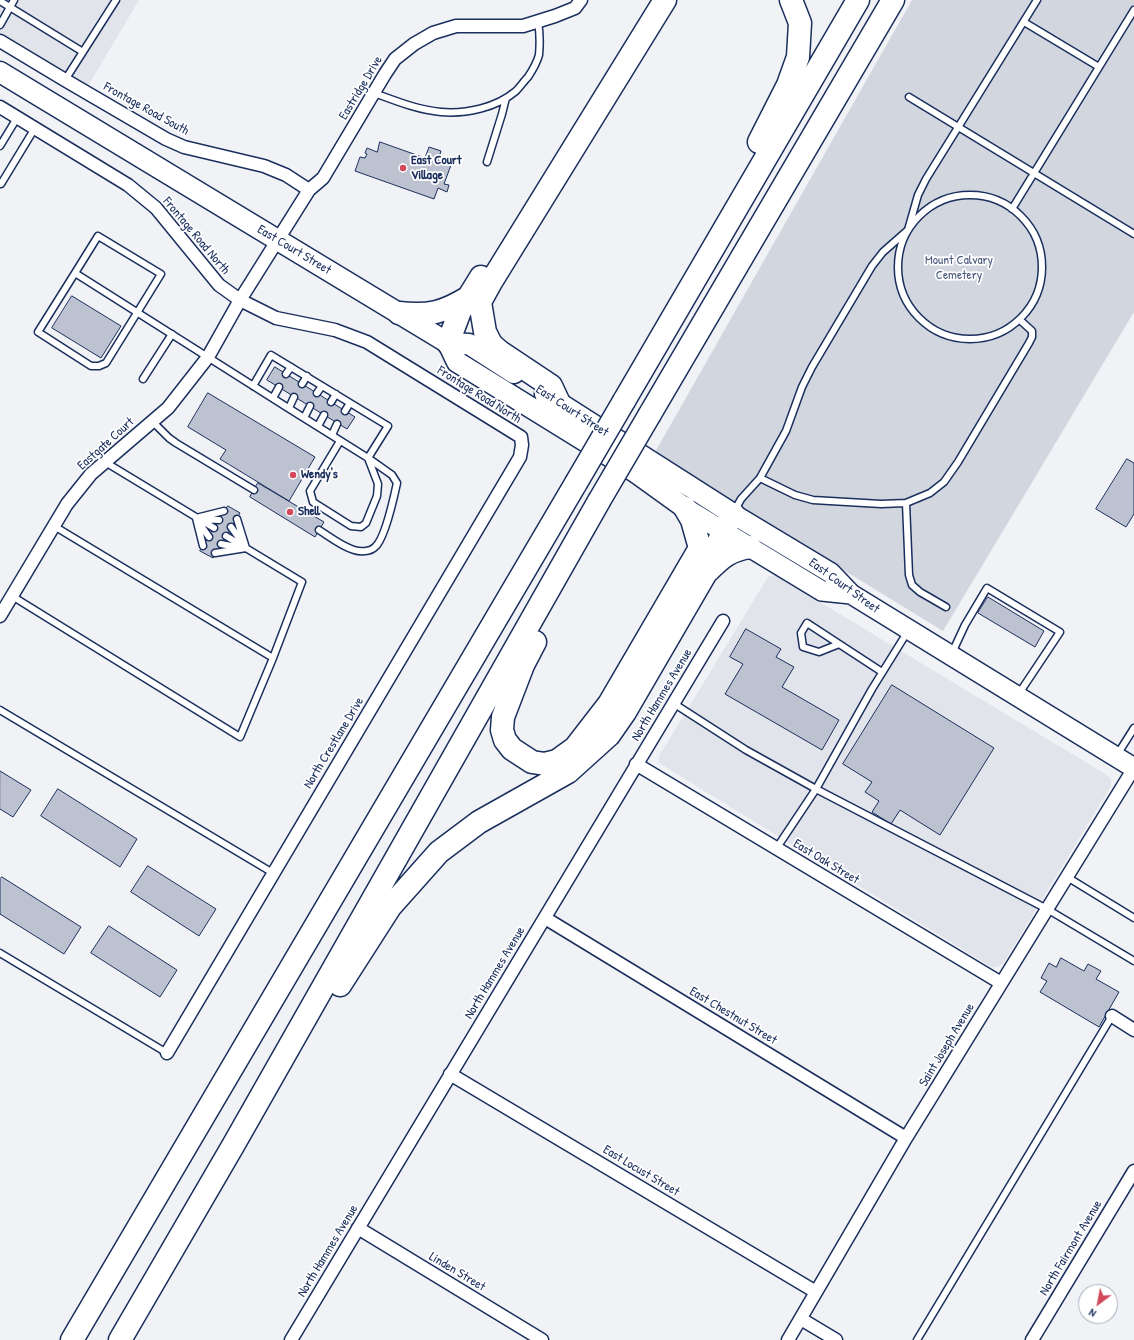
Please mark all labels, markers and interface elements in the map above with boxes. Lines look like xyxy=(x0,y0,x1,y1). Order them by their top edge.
street label: Eastridge Drive xyxy=(336,53,386,123)
street label: Frontage Road South xyxy=(101,79,191,139)
place label: East Court Village xyxy=(411,153,461,184)
marker: East Court Village xyxy=(398,163,408,173)
street label: Frontage Road North xyxy=(159,194,233,278)
street label: East Court Street xyxy=(254,222,334,278)
park label: Mount Calvary Cemetery xyxy=(925,253,993,284)
street label: Frontage Road North xyxy=(434,363,524,427)
street label: East Court Street xyxy=(533,382,611,440)
street label: Eastgate Court xyxy=(74,414,138,474)
place label: Wendy's xyxy=(301,467,338,483)
marker: Wendy's xyxy=(288,470,298,480)
place label: Shell xyxy=(298,504,320,520)
marker: Shell xyxy=(285,507,295,517)
street label: East Court Street xyxy=(806,555,882,617)
street label: North Hammes Avenue xyxy=(628,646,696,744)
street label: North Crestlane Drive xyxy=(301,694,367,792)
street label: East Oak Street xyxy=(790,836,862,888)
street label: North Hammes Avenue xyxy=(461,924,529,1022)
street label: East Chestnut Street xyxy=(686,984,780,1048)
street label: Saint Joseph Avenue xyxy=(916,1000,978,1090)
street label: East Locust Street xyxy=(600,1142,682,1200)
street label: North Fairmont Avenue xyxy=(1036,1198,1106,1298)
street label: North Hammes Avenue xyxy=(294,1202,362,1300)
street label: Linden Street xyxy=(426,1249,488,1295)
north arrow xyxy=(1078,1284,1118,1324)
text: N xyxy=(1086,1306,1098,1321)

